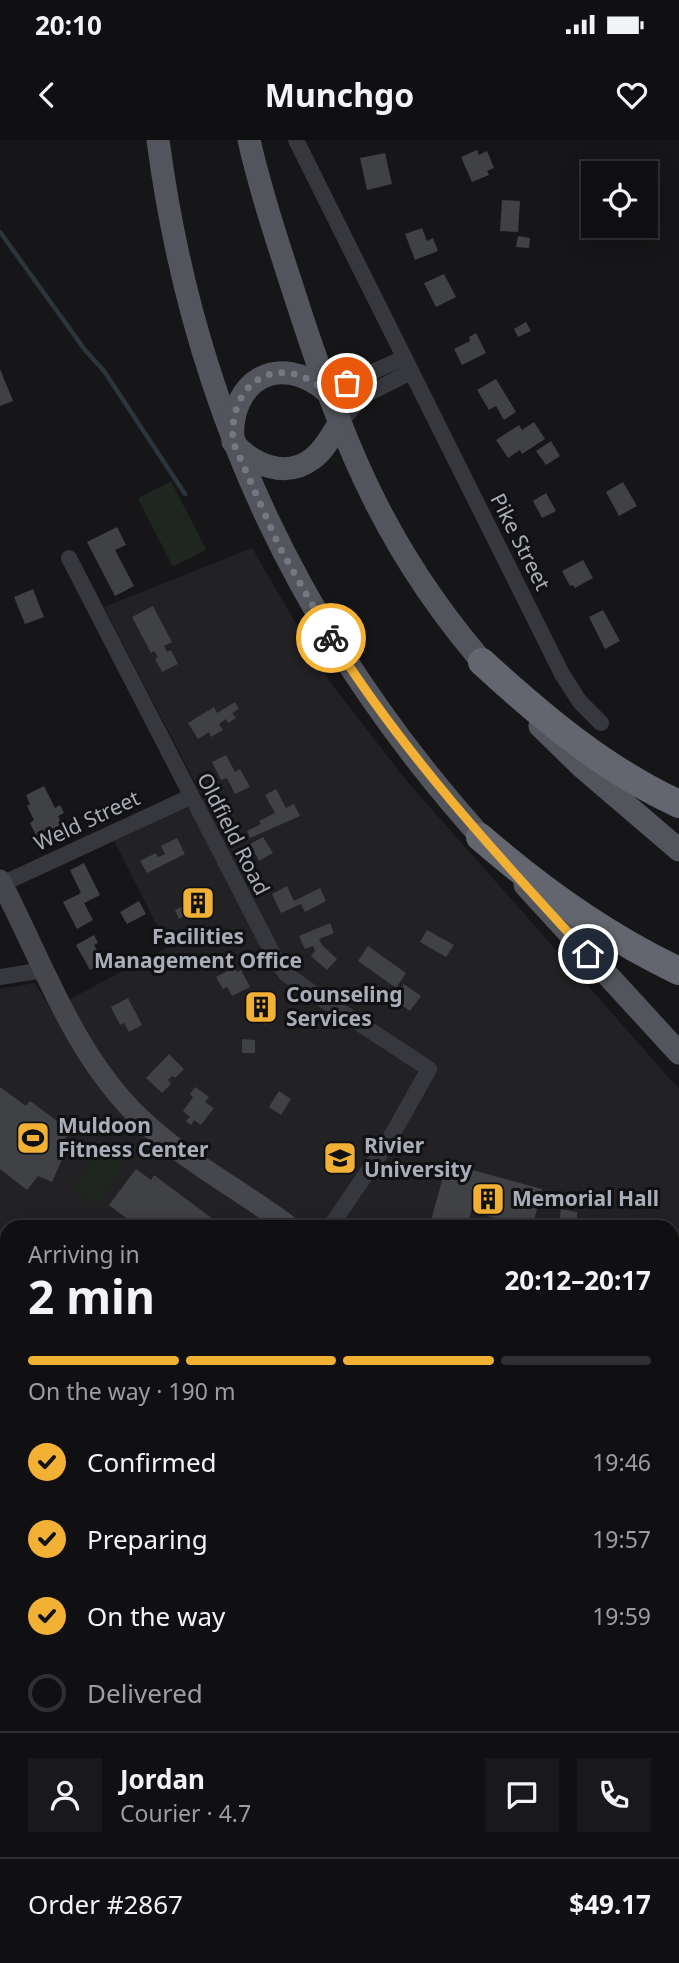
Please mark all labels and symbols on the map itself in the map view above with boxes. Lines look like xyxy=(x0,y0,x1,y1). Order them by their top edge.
pin xyxy=(317,353,377,413)
street label: Pike Street xyxy=(485,488,557,595)
courier xyxy=(296,603,366,673)
street label: Oldfield Road xyxy=(191,768,277,899)
street label: Weld Street xyxy=(29,783,144,857)
building icon: Facilities Management Office xyxy=(179,884,217,922)
place label: Facilities Management Office xyxy=(94,922,302,974)
pin xyxy=(558,924,618,984)
place label: Counseling Services xyxy=(286,980,402,1032)
building icon: Counseling Services xyxy=(242,988,280,1026)
place label: Muldoon Fitness Center xyxy=(58,1111,209,1163)
sports icon: Muldoon Fitness Center xyxy=(14,1119,52,1157)
place label: Rivier University xyxy=(364,1131,472,1183)
school or university icon: Rivier University xyxy=(321,1139,359,1177)
building icon: Memorial Hall xyxy=(469,1180,507,1218)
place label: Memorial Hall xyxy=(512,1184,659,1212)

